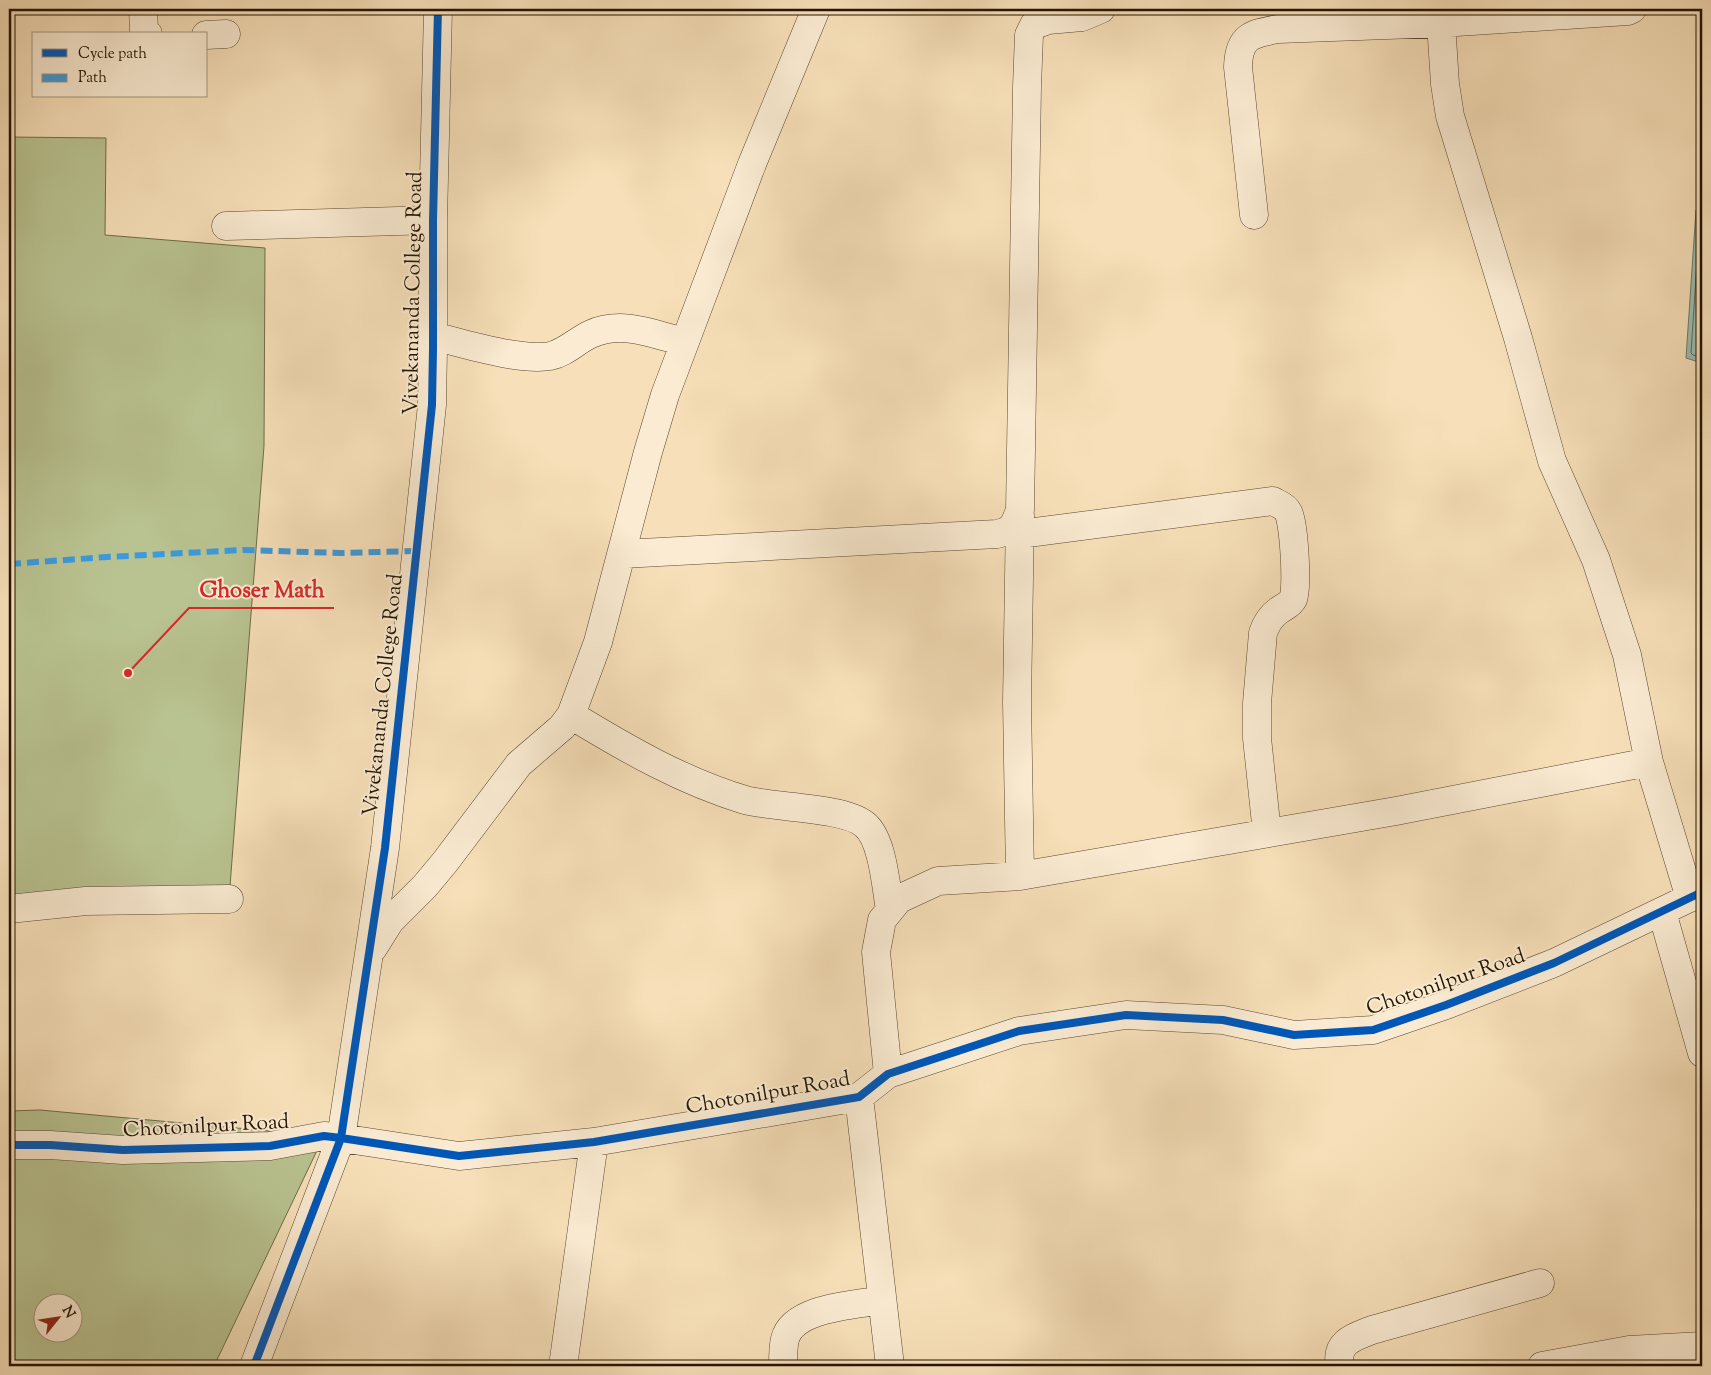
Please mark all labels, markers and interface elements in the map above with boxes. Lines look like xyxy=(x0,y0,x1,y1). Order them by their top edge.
legend xyxy=(32,32,208,98)
text: Cycle path xyxy=(78,44,147,65)
text: Path xyxy=(78,68,107,89)
street label: Vivekananda College Road xyxy=(397,171,431,415)
callout: Ghoser Math xyxy=(189,571,334,608)
street label: Vivekananda College Road xyxy=(356,572,412,818)
text: Ghoser Math xyxy=(199,576,325,608)
street label: Chotonilpur Road xyxy=(1362,942,1530,1024)
street label: Chotonilpur Road xyxy=(683,1065,853,1123)
street label: Chotonilpur Road xyxy=(122,1108,290,1146)
north arrow xyxy=(32,1292,82,1342)
text: N xyxy=(56,1303,79,1322)

